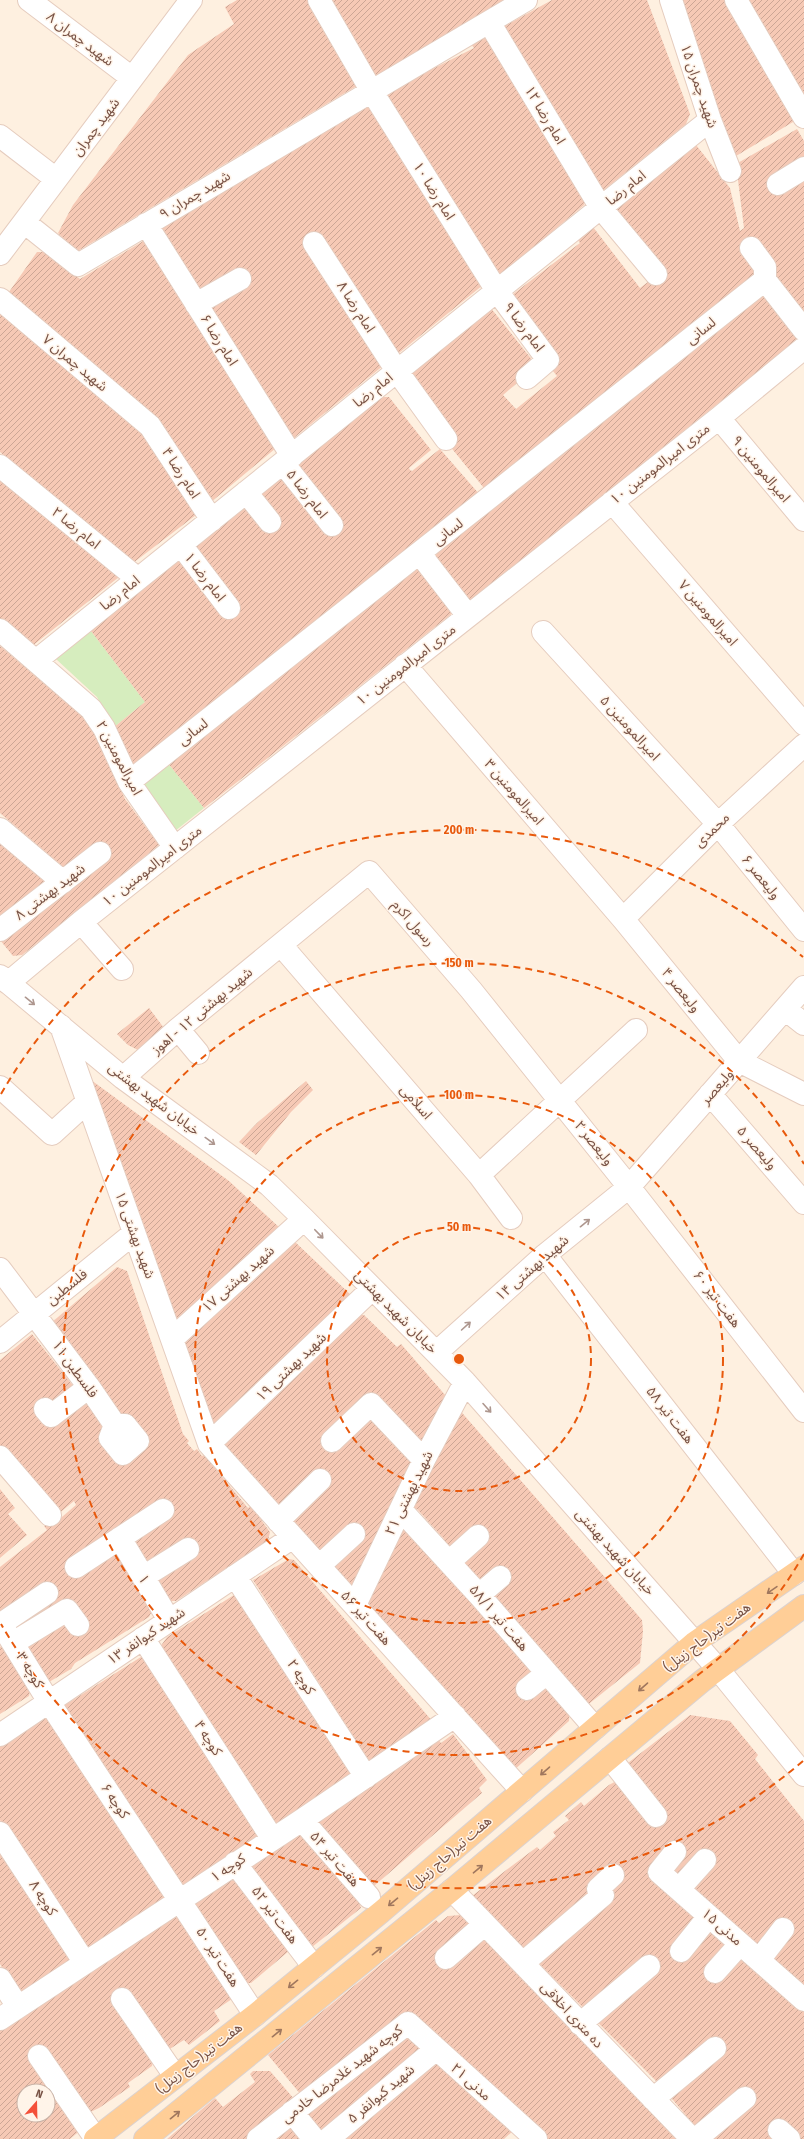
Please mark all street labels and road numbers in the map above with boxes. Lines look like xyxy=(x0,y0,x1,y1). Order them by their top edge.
street label: شهید چمران ۸ xyxy=(42,8,117,71)
street label: شهید چمران ۱۵ xyxy=(676,42,721,131)
street label: امام رضا ۱۲ xyxy=(519,83,569,149)
street label: شهید چمران xyxy=(69,95,124,160)
street label: امام رضا ۱۰ xyxy=(408,159,459,224)
street label: شهید چمران ۹ xyxy=(156,167,234,224)
street label: امام رضا xyxy=(603,167,651,211)
street label: امام رضا ۸ xyxy=(332,278,379,337)
street label: امام رضا ۹ xyxy=(498,299,548,356)
street label: امام رضا ۶ xyxy=(195,311,241,370)
street label: لسانی xyxy=(683,314,719,348)
street label: شهید چمران ۷ xyxy=(38,331,111,396)
street label: امام رضا xyxy=(350,369,398,413)
street label: ۱۰ متری امیرالمومنین xyxy=(607,420,713,508)
street label: امیرالمومنین ۹ xyxy=(728,432,794,506)
street label: امام رضا ۴ xyxy=(157,444,204,503)
street label: امام رضا ۵ xyxy=(281,466,331,523)
street label: امام رضا ۲ xyxy=(47,503,104,554)
street label: لسانی xyxy=(429,515,467,549)
street label: امام رضا ۱ xyxy=(179,549,229,606)
street label: امام رضا xyxy=(97,572,145,616)
street label: امیرالمومنین ۷ xyxy=(675,577,741,649)
street label: ۱۰ متری امیرالمومنین xyxy=(353,621,459,709)
street label: امیرالمومنین ۵ xyxy=(596,692,664,764)
street label: لسانی xyxy=(174,715,212,749)
street label: امیرالمومنین ۲ xyxy=(92,718,146,798)
street label: امیرالمومنین ۳ xyxy=(481,756,547,828)
street label: محمدی xyxy=(691,809,733,851)
street label: ۱۰ متری امیرالمومنین xyxy=(99,822,205,910)
street label: ولیعصر ۶ xyxy=(738,851,784,903)
street label: شهید بهشتی ۸ xyxy=(11,860,89,924)
street label: رسول اکرم xyxy=(387,896,438,951)
street label: شهید بهشتی ۱۲ - اهوز xyxy=(147,964,256,1059)
street label: ولیعصر ۴ xyxy=(658,964,704,1016)
street label: خیابان شهید بهشتی xyxy=(105,1059,203,1139)
street label: ولیعصر xyxy=(696,1066,737,1109)
street label: اسلامی xyxy=(396,1081,436,1123)
street label: ولیعصر ۲ xyxy=(571,1117,617,1169)
street label: ولیعصر ۵ xyxy=(733,1123,781,1173)
street label: شهید بهشتی ۱۵ xyxy=(111,1189,159,1281)
street label: شهید بهشتی ۱۴ xyxy=(492,1232,572,1304)
street label: شهید بهشتی ۱۷ xyxy=(198,1242,278,1316)
street label: فلسطین xyxy=(43,1265,91,1309)
street label: خیابان شهید بهشتی xyxy=(351,1267,441,1357)
street label: هفت تیر ۶۰ xyxy=(689,1267,745,1331)
street label: شهید بهشتی ۱۹ xyxy=(252,1329,330,1405)
street label: فلسطین ۱۱ xyxy=(48,1337,102,1401)
street label: هفت تیر ۵۸ xyxy=(642,1383,698,1447)
street label: شهید بهشتی ۲۱ xyxy=(381,1448,437,1538)
street label: خیابان شهید بهشتی xyxy=(572,1505,658,1599)
street label: ۱ xyxy=(135,1571,153,1587)
street label: هفت تیر ۵۸/۱ xyxy=(466,1581,532,1655)
street label: هفت تیر ۵۶ xyxy=(337,1587,395,1649)
street label: هفت تیر(حاج زینل) xyxy=(660,1599,755,1677)
street label: شهید کیوانفر ۱۳ xyxy=(104,1604,188,1668)
street label: کوچه ۳ xyxy=(12,1649,48,1692)
street label: کوچه ۲ xyxy=(282,1656,319,1699)
street label: کوچه ۴ xyxy=(189,1717,226,1760)
street label: کوچه ۶ xyxy=(96,1780,133,1823)
street label: هفت تیر(حاج زینل) xyxy=(405,1812,497,1895)
street label: هفت تیر ۵۴ xyxy=(306,1828,364,1890)
street label: کوچه ۱ xyxy=(207,1850,250,1887)
street label: کوچه ۸ xyxy=(24,1877,61,1920)
street label: هفت تیر ۵۲ xyxy=(248,1883,302,1947)
street label: مدنی ۱۵ xyxy=(698,1905,746,1949)
street label: هفت تیر ۵۰ xyxy=(192,1924,244,1990)
street label: ده متری اخلاقی xyxy=(537,1978,607,2052)
street label: هفت تیر(حاج زینل) xyxy=(152,2019,247,2099)
street label: کوچه شهید غلامرضا خادمی xyxy=(278,2021,407,2127)
street label: مدنی ۲۱ xyxy=(447,2060,495,2104)
street label: شهید کیوانفر ۵ xyxy=(344,2061,418,2127)

